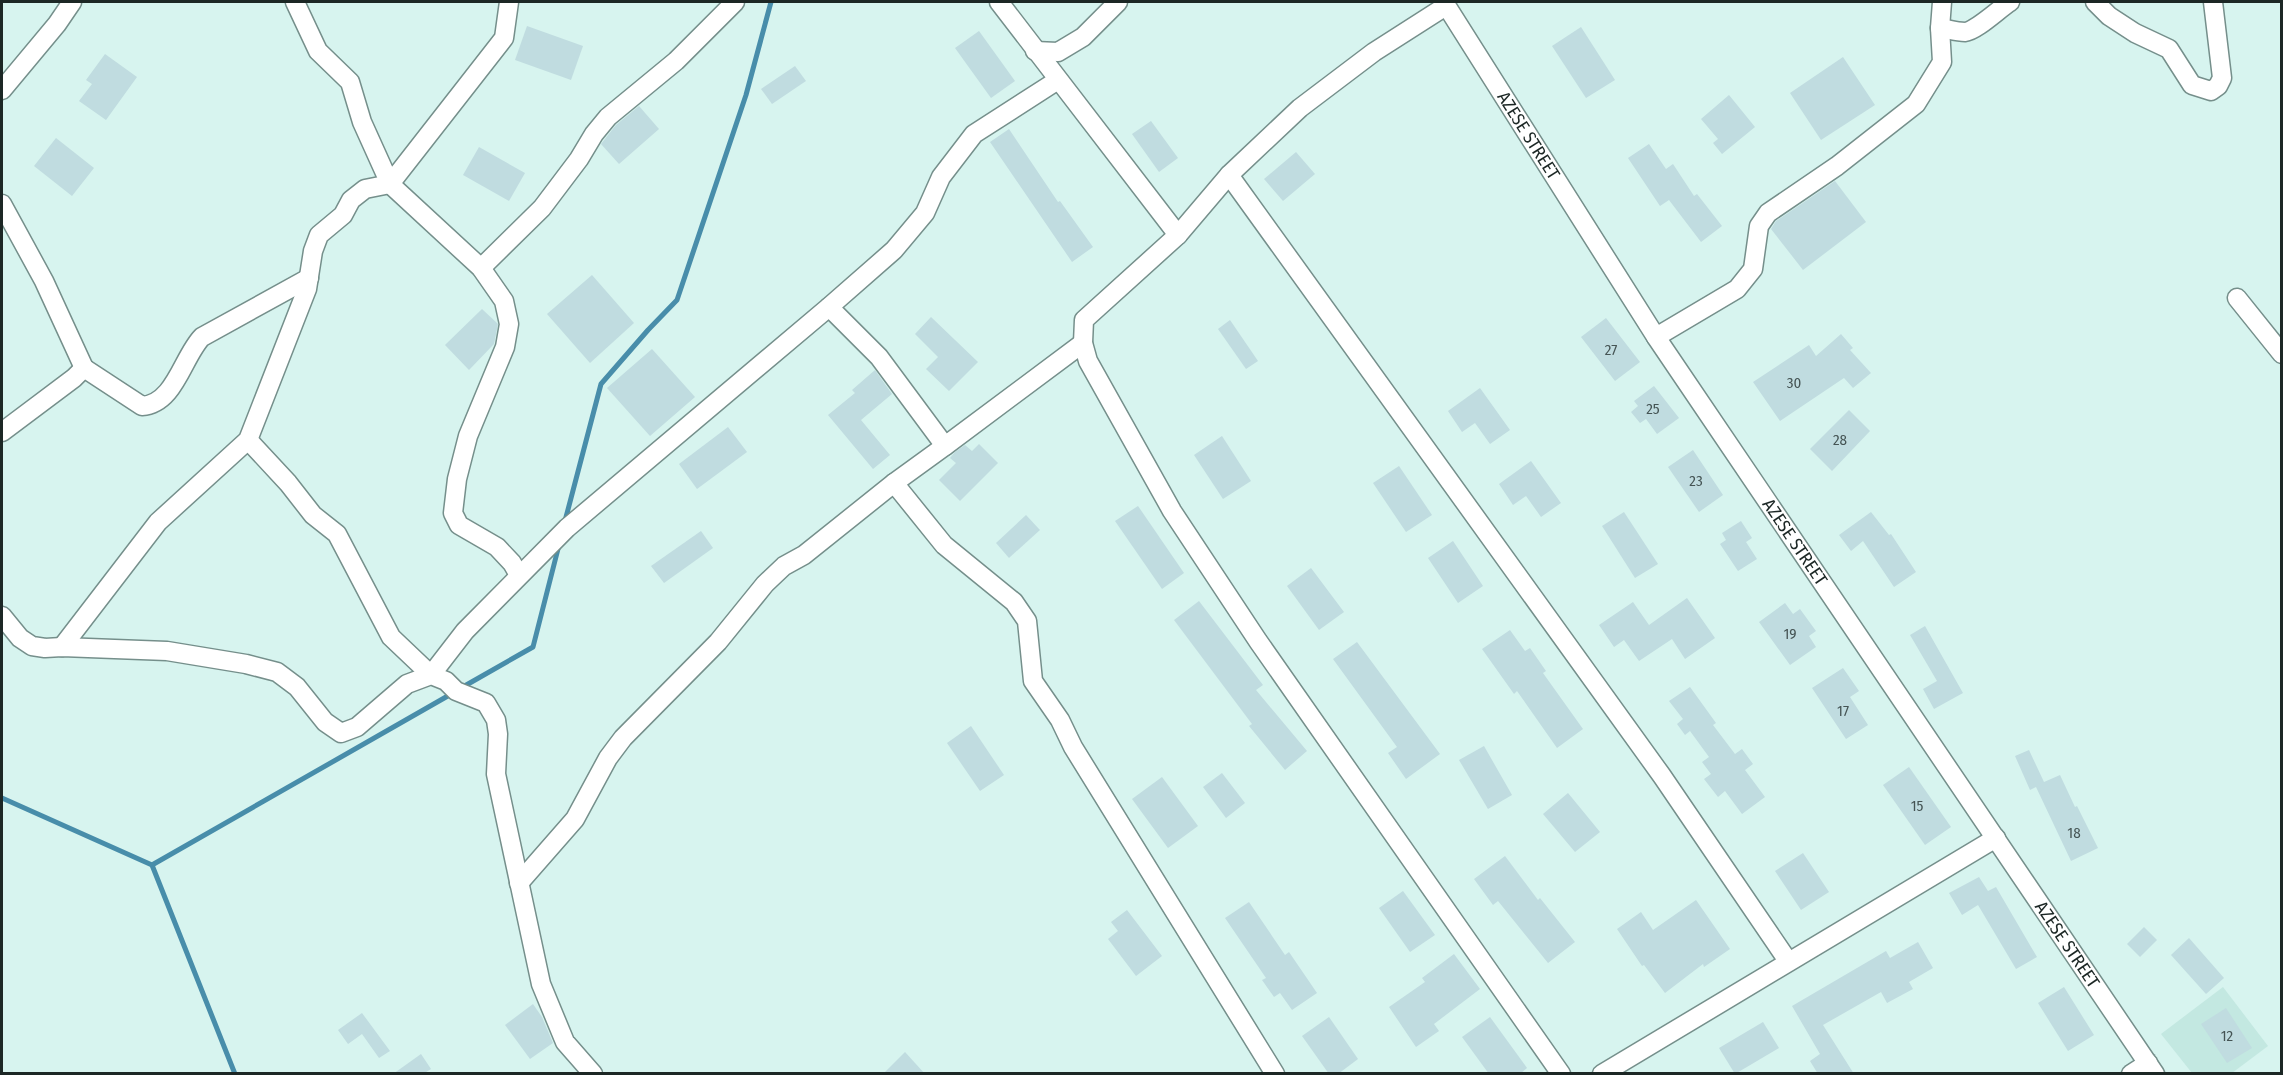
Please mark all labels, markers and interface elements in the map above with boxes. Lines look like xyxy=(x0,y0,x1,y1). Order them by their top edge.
street label: AZESE STREET xyxy=(1493,87,1565,184)
house number: 27 xyxy=(1605,341,1617,359)
house number: 30 xyxy=(1787,374,1801,392)
house number: 25 xyxy=(1646,400,1660,418)
house number: 28 xyxy=(1833,431,1847,449)
house number: 23 xyxy=(1689,472,1703,490)
street label: AZESE STREET xyxy=(1758,494,1832,590)
house number: 19 xyxy=(1783,625,1797,643)
house number: 17 xyxy=(1837,702,1849,720)
house number: 15 xyxy=(1911,797,1923,815)
house number: 18 xyxy=(2067,824,2081,842)
street label: AZESE STREET xyxy=(2030,897,2105,992)
house number: 12 xyxy=(2221,1027,2234,1045)

